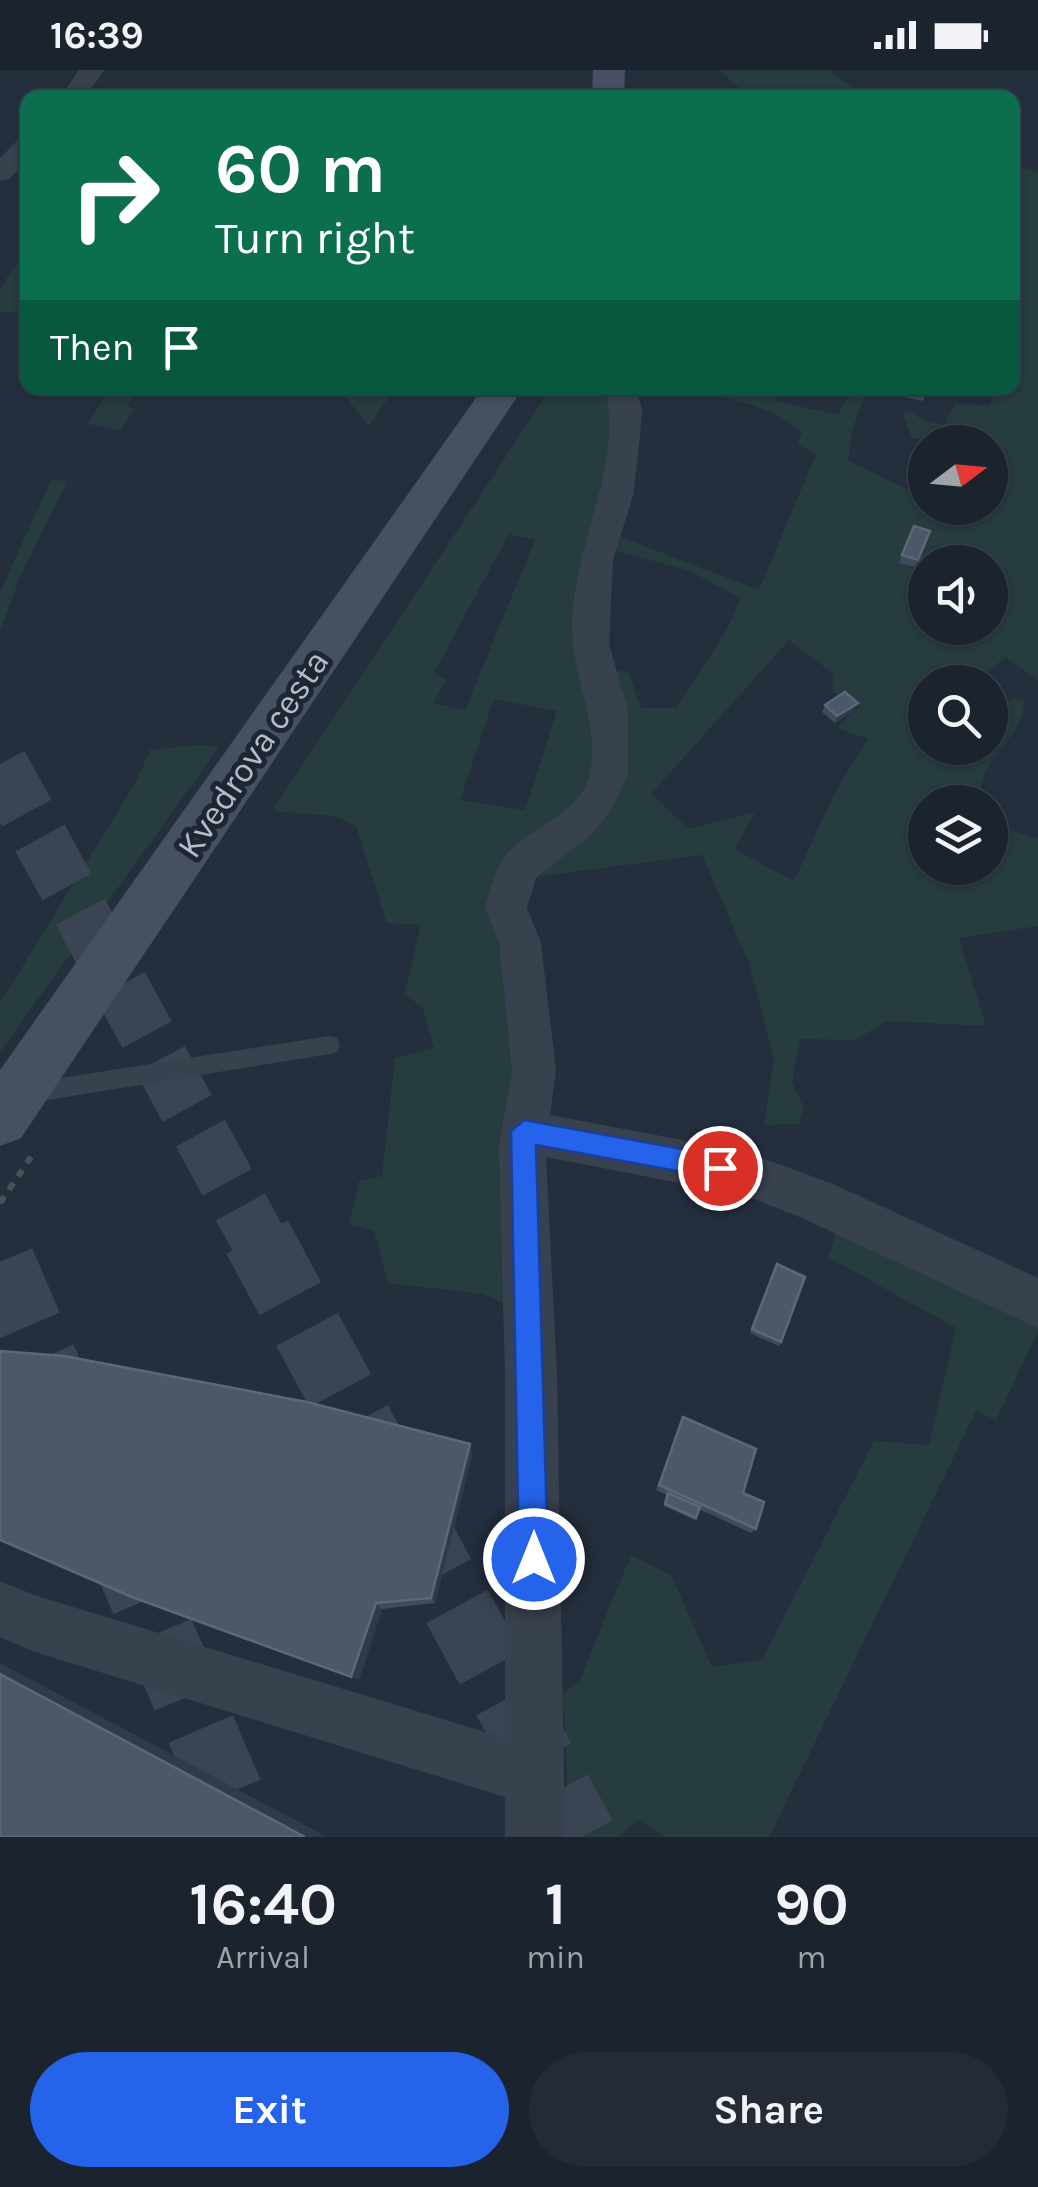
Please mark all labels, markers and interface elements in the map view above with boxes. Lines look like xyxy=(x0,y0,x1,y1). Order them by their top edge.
text: 16:39 xyxy=(50,13,144,58)
text: 60 m xyxy=(215,128,386,210)
icon: right xyxy=(50,130,180,260)
text: Turn right xyxy=(215,212,415,264)
icon: arrive xyxy=(154,320,209,375)
text: Then xyxy=(50,325,134,370)
north arrow xyxy=(908,425,1008,525)
map controls xyxy=(908,425,1008,885)
button: sound xyxy=(908,545,1008,645)
street label: Kvedrova cesta xyxy=(169,642,337,866)
button: search xyxy=(908,665,1008,765)
button: layers xyxy=(908,785,1008,885)
pin xyxy=(678,1126,763,1211)
icon: arrive xyxy=(693,1141,748,1196)
position arrow xyxy=(482,1507,586,1611)
text: 16:40 xyxy=(189,1869,337,1939)
text: 1 xyxy=(545,1869,566,1939)
text: 90 xyxy=(774,1869,849,1939)
text: Arrival xyxy=(216,1939,310,1976)
text: min xyxy=(526,1939,585,1976)
text: m xyxy=(797,1939,826,1976)
button: Exit xyxy=(30,2052,509,2167)
button: Share xyxy=(529,2052,1008,2167)

